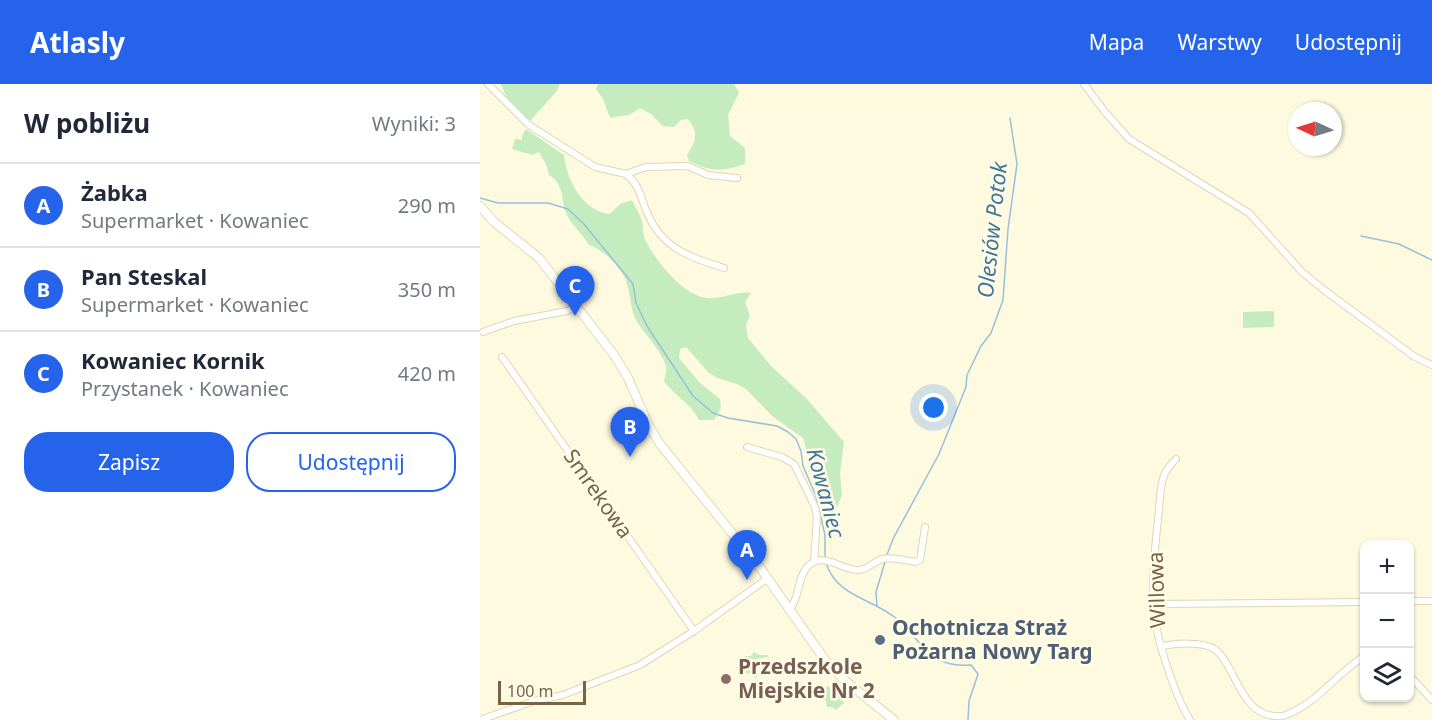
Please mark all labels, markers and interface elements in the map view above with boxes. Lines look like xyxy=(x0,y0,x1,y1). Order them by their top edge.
text: Atlasly xyxy=(30,23,125,61)
text: Mapa xyxy=(1089,28,1144,56)
text: Warstwy xyxy=(1177,28,1262,56)
text: Udostępnij xyxy=(1295,28,1402,56)
north arrow xyxy=(1288,102,1342,156)
text: W pobliżu xyxy=(24,105,150,141)
text: Wyniki: 3 xyxy=(372,110,456,137)
water label: Olesiów Potok xyxy=(969,159,1013,299)
text: Żabka xyxy=(81,177,148,207)
text: A xyxy=(37,192,50,219)
text: 290 m xyxy=(398,192,456,219)
text: Supermarket · Kowaniec xyxy=(81,207,309,234)
text: Pan Steskal xyxy=(81,261,207,291)
pin: C xyxy=(556,266,595,316)
text: B xyxy=(37,276,50,303)
text: 350 m xyxy=(398,276,456,303)
text: Supermarket · Kowaniec xyxy=(81,291,309,318)
text: Kowaniec Kornik xyxy=(81,345,265,375)
text: C xyxy=(37,360,50,387)
text: 420 m xyxy=(398,360,456,387)
text: Przystanek · Kowaniec xyxy=(81,375,288,402)
your location xyxy=(919,393,948,422)
pin: B xyxy=(610,408,650,457)
button: Zapisz xyxy=(24,432,234,492)
button: Udostępnij xyxy=(246,432,456,492)
street label: Smrekowa xyxy=(558,443,640,544)
water label: Kowaniec xyxy=(801,444,854,542)
pin: A xyxy=(728,530,766,580)
map controls xyxy=(1360,540,1414,702)
button: + xyxy=(1360,540,1414,594)
street label: Willowa xyxy=(1141,551,1171,629)
button: − xyxy=(1360,594,1414,648)
place label: Ochotnicza Straż Pożarna Nowy Targ xyxy=(892,613,1093,665)
marker: Ochotnicza Straż Pożarna Nowy Targ xyxy=(873,633,887,647)
button: layers xyxy=(1360,648,1414,702)
place label: Przedszkole Miejskie Nr 2 xyxy=(738,652,875,704)
marker: Przedszkole Miejskie Nr 2 xyxy=(719,672,733,686)
scale bar xyxy=(498,678,586,706)
text: 100 m xyxy=(507,680,554,702)

